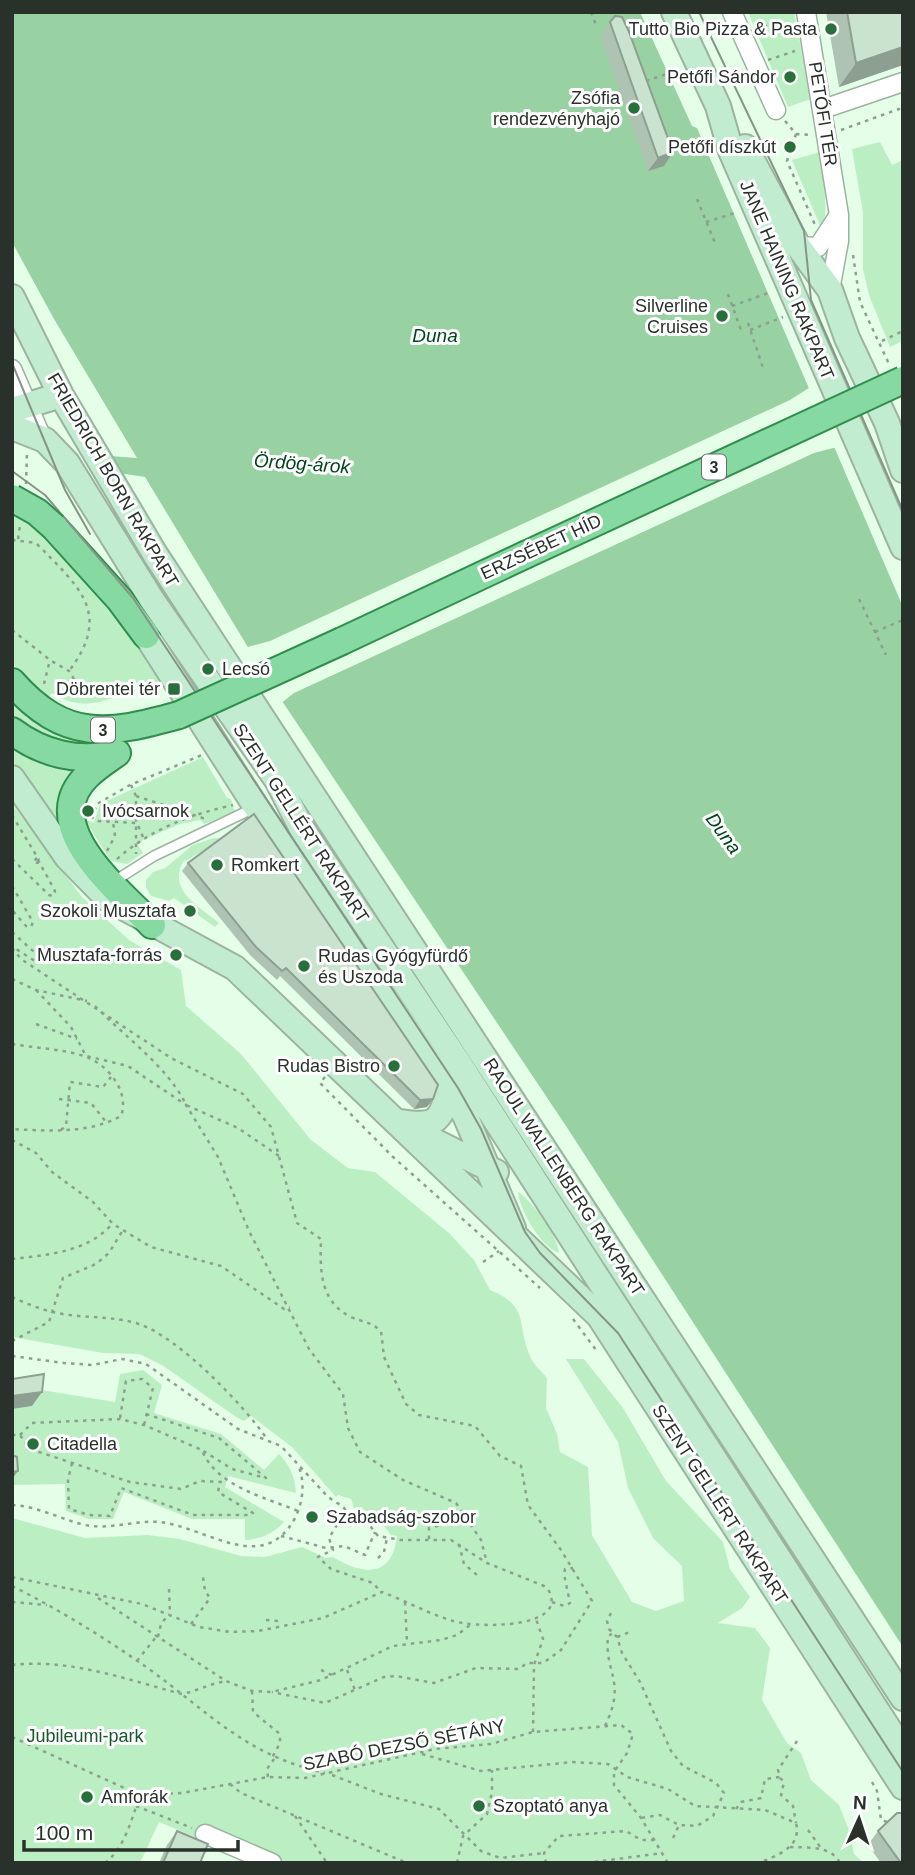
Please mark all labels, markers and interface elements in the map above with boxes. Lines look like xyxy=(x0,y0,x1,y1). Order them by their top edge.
place label: Tutto Bio Pizza & Pasta xyxy=(629,19,818,39)
marker: Tutto Bio Pizza & Pasta xyxy=(823,21,839,37)
street label: PETŐFI TÉR xyxy=(805,60,842,168)
place label: Petőfi Sándor xyxy=(667,67,776,87)
marker: Petőfi Sándor xyxy=(782,69,798,85)
place label: Zsófia rendezvényhajó xyxy=(493,88,621,129)
marker: Zsófia rendezvényhajó xyxy=(626,100,642,116)
place label: Petőfi díszkút xyxy=(668,137,776,157)
marker: Petőfi díszkút xyxy=(782,139,798,155)
street label: JANE HAINING RAKPART xyxy=(736,177,838,383)
place label: Silverline Cruises xyxy=(635,296,708,337)
marker: Silverline Cruises xyxy=(714,308,730,324)
water label: Duna xyxy=(412,325,458,346)
street label: FRIEDRICH BORN RAKPART xyxy=(43,370,183,590)
water label: Ördög-árok xyxy=(253,450,352,477)
road number: 3 xyxy=(702,454,726,480)
street label: ERZSÉBET HÍD xyxy=(478,510,604,584)
place label: Lecsó xyxy=(222,659,270,679)
marker: Lecsó xyxy=(200,661,216,677)
place label: Döbrentei tér xyxy=(56,679,160,699)
marker: Döbrentei tér xyxy=(166,681,182,697)
road number: 3 xyxy=(91,718,115,743)
street label: SZENT GELLÉRT RAKPART xyxy=(229,720,373,926)
place label: Ivócsarnok xyxy=(102,801,190,821)
marker: Ivócsarnok xyxy=(80,803,96,819)
water label: Duna xyxy=(702,809,745,858)
place label: Romkert xyxy=(231,855,299,875)
marker: Romkert xyxy=(209,857,225,873)
place label: Szokoli Musztafa xyxy=(40,901,177,921)
marker: Szokoli Musztafa xyxy=(182,903,198,919)
place label: Musztafa-forrás xyxy=(37,945,162,965)
place label: Rudas Gyógyfürdő és Uszoda xyxy=(318,946,468,987)
marker: Musztafa-forrás xyxy=(168,947,184,963)
marker: Rudas Gyógyfürdő és Uszoda xyxy=(296,958,312,974)
street label: RAOUL WALLENBERG RAKPART xyxy=(480,1055,648,1299)
place label: Rudas Bistro xyxy=(277,1056,380,1076)
marker: Rudas Bistro xyxy=(386,1058,402,1074)
street label: SZENT GELLÉRT RAKPART xyxy=(648,1401,792,1607)
place label: Citadella xyxy=(47,1434,118,1454)
marker: Citadella xyxy=(25,1436,41,1452)
place label: Szabadság-szobor xyxy=(326,1507,476,1527)
marker: Szabadság-szobor xyxy=(304,1509,320,1525)
street label: SZABÓ DEZSŐ SÉTÁNY xyxy=(301,1715,507,1774)
park label: Jubileumi-park xyxy=(26,1726,145,1746)
north arrow xyxy=(824,1784,894,1854)
place label: Amforák xyxy=(101,1787,169,1807)
marker: Amforák xyxy=(79,1789,95,1805)
text: N xyxy=(852,1792,867,1813)
place label: Szoptató anya xyxy=(493,1796,609,1816)
marker: Szoptató anya xyxy=(471,1798,487,1814)
scale bar xyxy=(24,1808,238,1852)
text: 100 m xyxy=(35,1821,93,1844)

